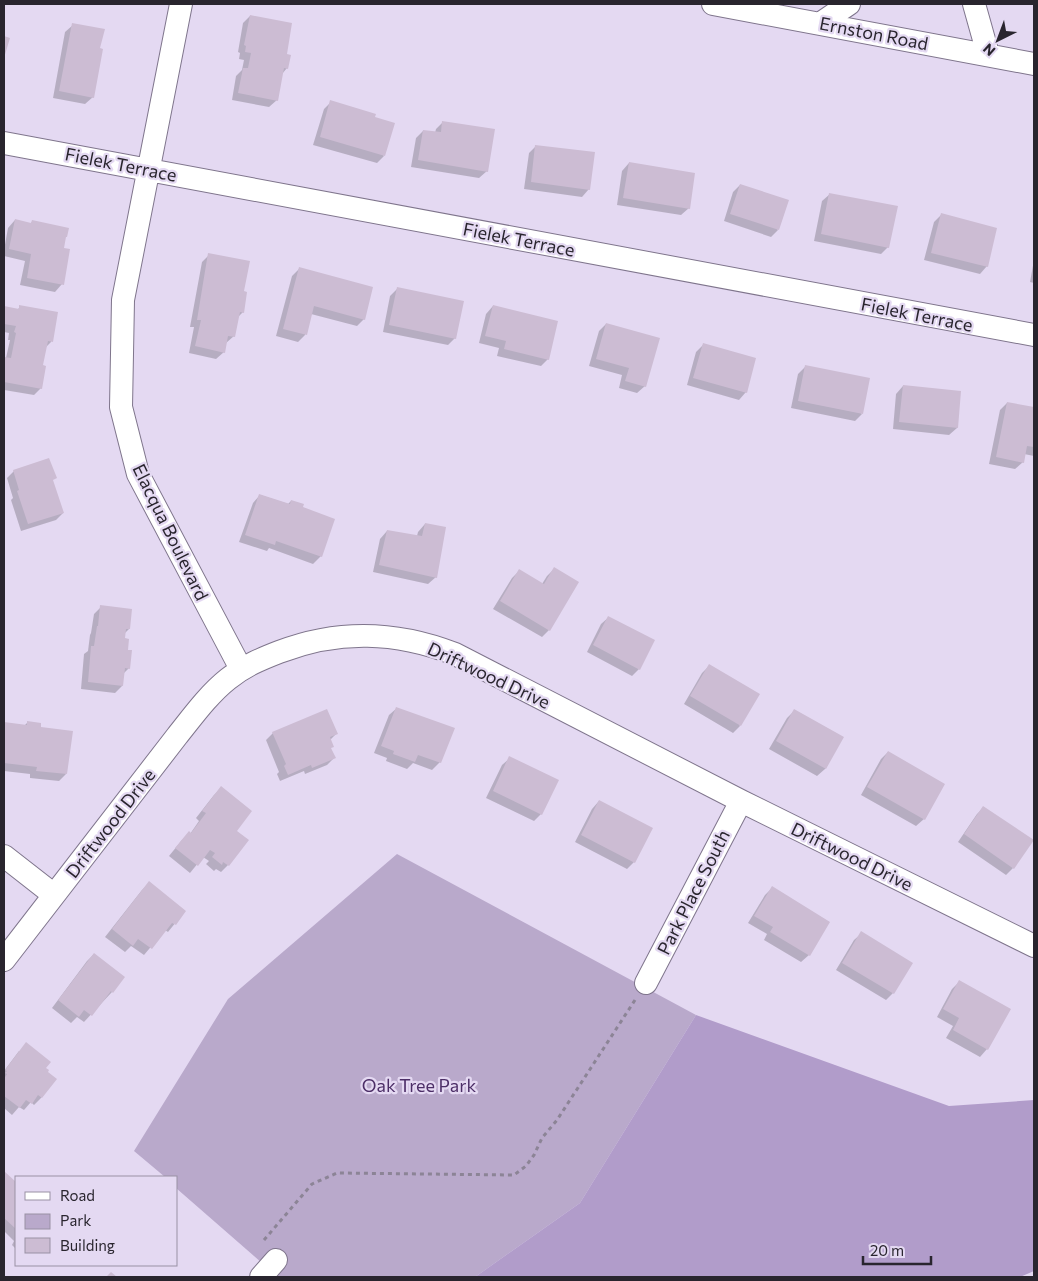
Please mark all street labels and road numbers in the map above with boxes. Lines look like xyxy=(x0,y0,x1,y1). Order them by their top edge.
street label: Ernston Road xyxy=(818,12,930,54)
street label: Fielek Terrace xyxy=(63,142,179,186)
street label: Fielek Terrace xyxy=(461,217,577,261)
street label: Fielek Terrace xyxy=(859,292,975,336)
street label: Elacqua Boulevard xyxy=(128,460,214,604)
street label: Driftwood Drive xyxy=(424,637,554,713)
street label: Driftwood Drive xyxy=(61,764,159,882)
street label: Driftwood Drive xyxy=(788,817,916,895)
street label: Park Place South xyxy=(652,826,734,958)

